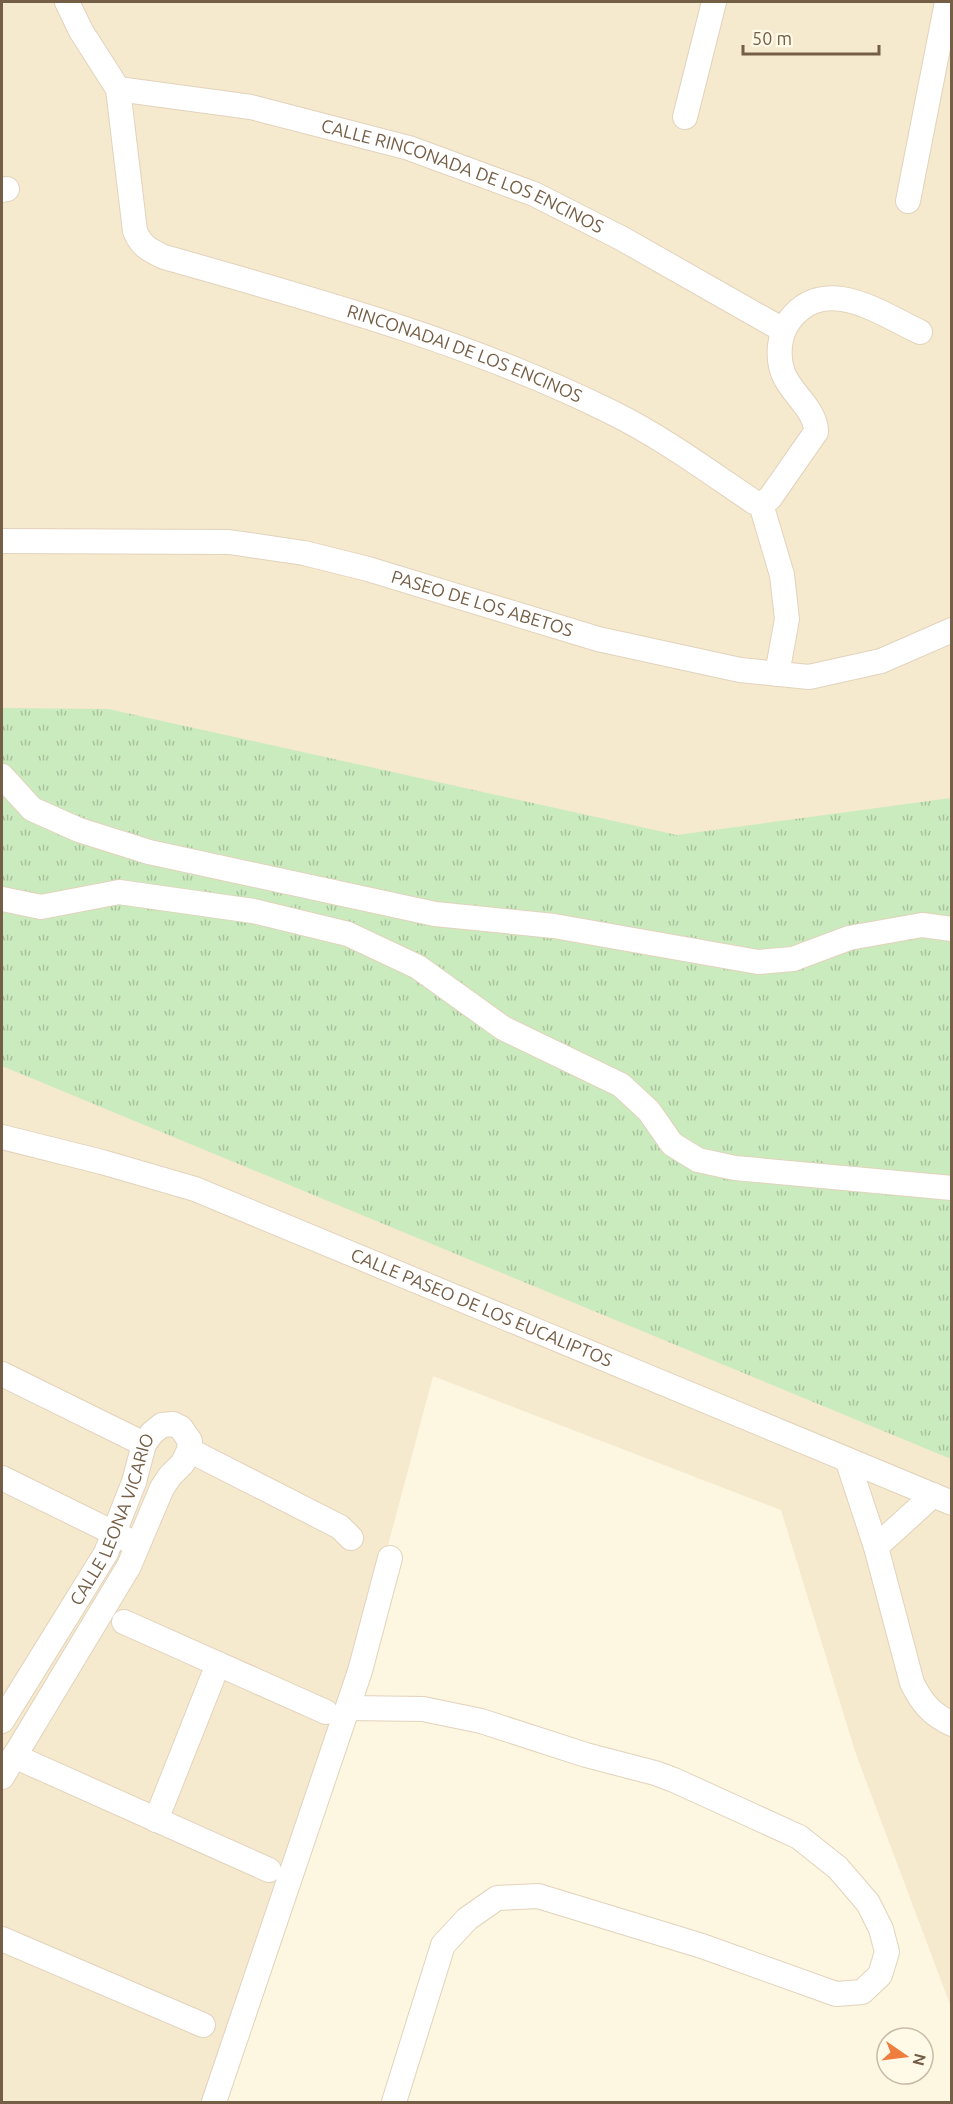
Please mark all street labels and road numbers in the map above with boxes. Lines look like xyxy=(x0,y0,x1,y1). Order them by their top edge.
street label: CALLE RINCONADA DE LOS ENCINOS xyxy=(319,115,607,237)
street label: RINCONADAI DE LOS ENCINOS xyxy=(345,300,585,406)
street label: PASEO DE LOS ABETOS xyxy=(389,566,576,640)
street label: CALLE PASEO DE LOS EUCALIPTOS xyxy=(348,1244,616,1370)
street label: CALLE LEONA VICARIO xyxy=(65,1429,158,1609)

